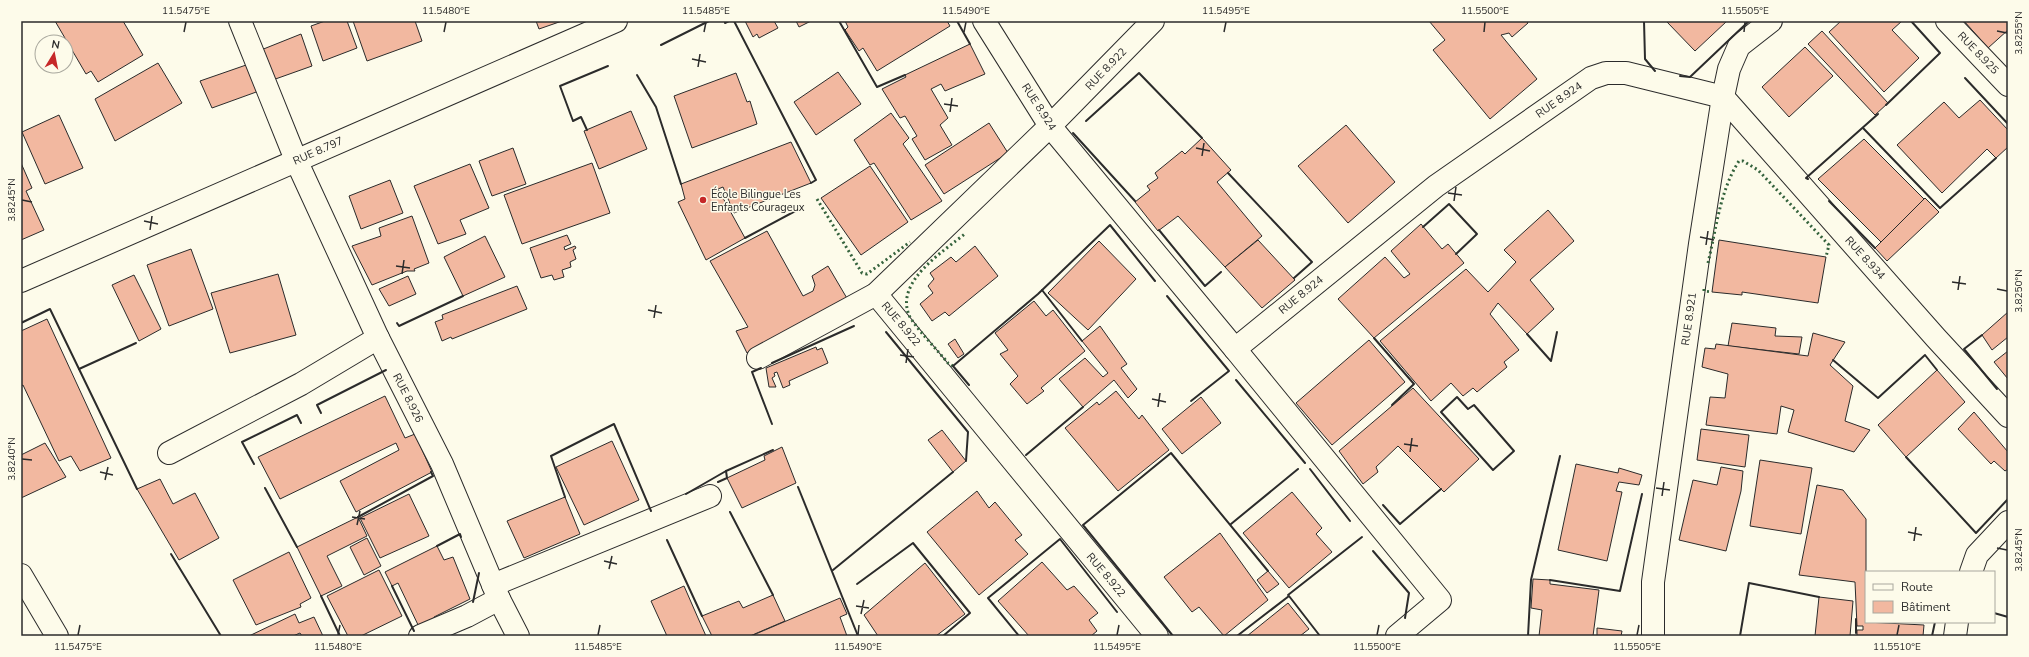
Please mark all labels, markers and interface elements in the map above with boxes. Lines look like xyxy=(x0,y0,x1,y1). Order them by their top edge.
text: 11.5475°E xyxy=(162,4,210,18)
text: 11.5480°E xyxy=(422,4,470,18)
text: 11.5485°E xyxy=(682,4,730,18)
text: 11.5490°E xyxy=(942,4,990,18)
text: 11.5495°E xyxy=(1202,4,1250,18)
text: 11.5500°E xyxy=(1461,4,1509,18)
text: 11.5505°E xyxy=(1721,4,1769,18)
text: 3.8255°N xyxy=(2012,11,2026,55)
street label: RUE 8.925 xyxy=(1954,29,2002,78)
north arrow xyxy=(34,34,74,74)
text: N xyxy=(50,37,61,53)
street label: RUE 8.922 xyxy=(1082,45,1130,93)
street label: RUE 8.924 xyxy=(1533,78,1586,121)
street label: RUE 8.924 xyxy=(1018,80,1060,134)
street label: RUE 8.797 xyxy=(291,133,345,169)
text: 3.8245°N xyxy=(5,178,19,222)
place label: École Bilingue Les Enfants Courageux xyxy=(711,186,805,215)
marker: École Bilingue Les Enfants Courageux xyxy=(698,195,708,205)
street label: RUE 8.934 xyxy=(1842,233,1889,283)
text: 3.8250°N xyxy=(2012,269,2026,313)
street label: RUE 8.924 xyxy=(1275,272,1327,318)
street label: RUE 8.921 xyxy=(1678,291,1700,347)
street label: RUE 8.922 xyxy=(878,299,924,349)
street label: RUE 8.926 xyxy=(389,371,427,426)
text: 3.8240°N xyxy=(5,437,19,481)
text: 3.8245°N xyxy=(2012,528,2026,572)
street label: RUE 8.922 xyxy=(1083,550,1129,600)
legend xyxy=(1865,571,1995,623)
text: Route xyxy=(1901,579,1933,595)
text: Bâtiment xyxy=(1901,599,1951,615)
text: 11.5475°E xyxy=(54,640,102,654)
text: 11.5480°E xyxy=(314,640,362,654)
text: 11.5485°E xyxy=(574,640,622,654)
text: 11.5490°E xyxy=(834,640,882,654)
text: 11.5495°E xyxy=(1093,640,1141,654)
text: 11.5500°E xyxy=(1353,640,1401,654)
text: 11.5505°E xyxy=(1613,640,1661,654)
text: 11.5510°E xyxy=(1873,640,1921,654)

